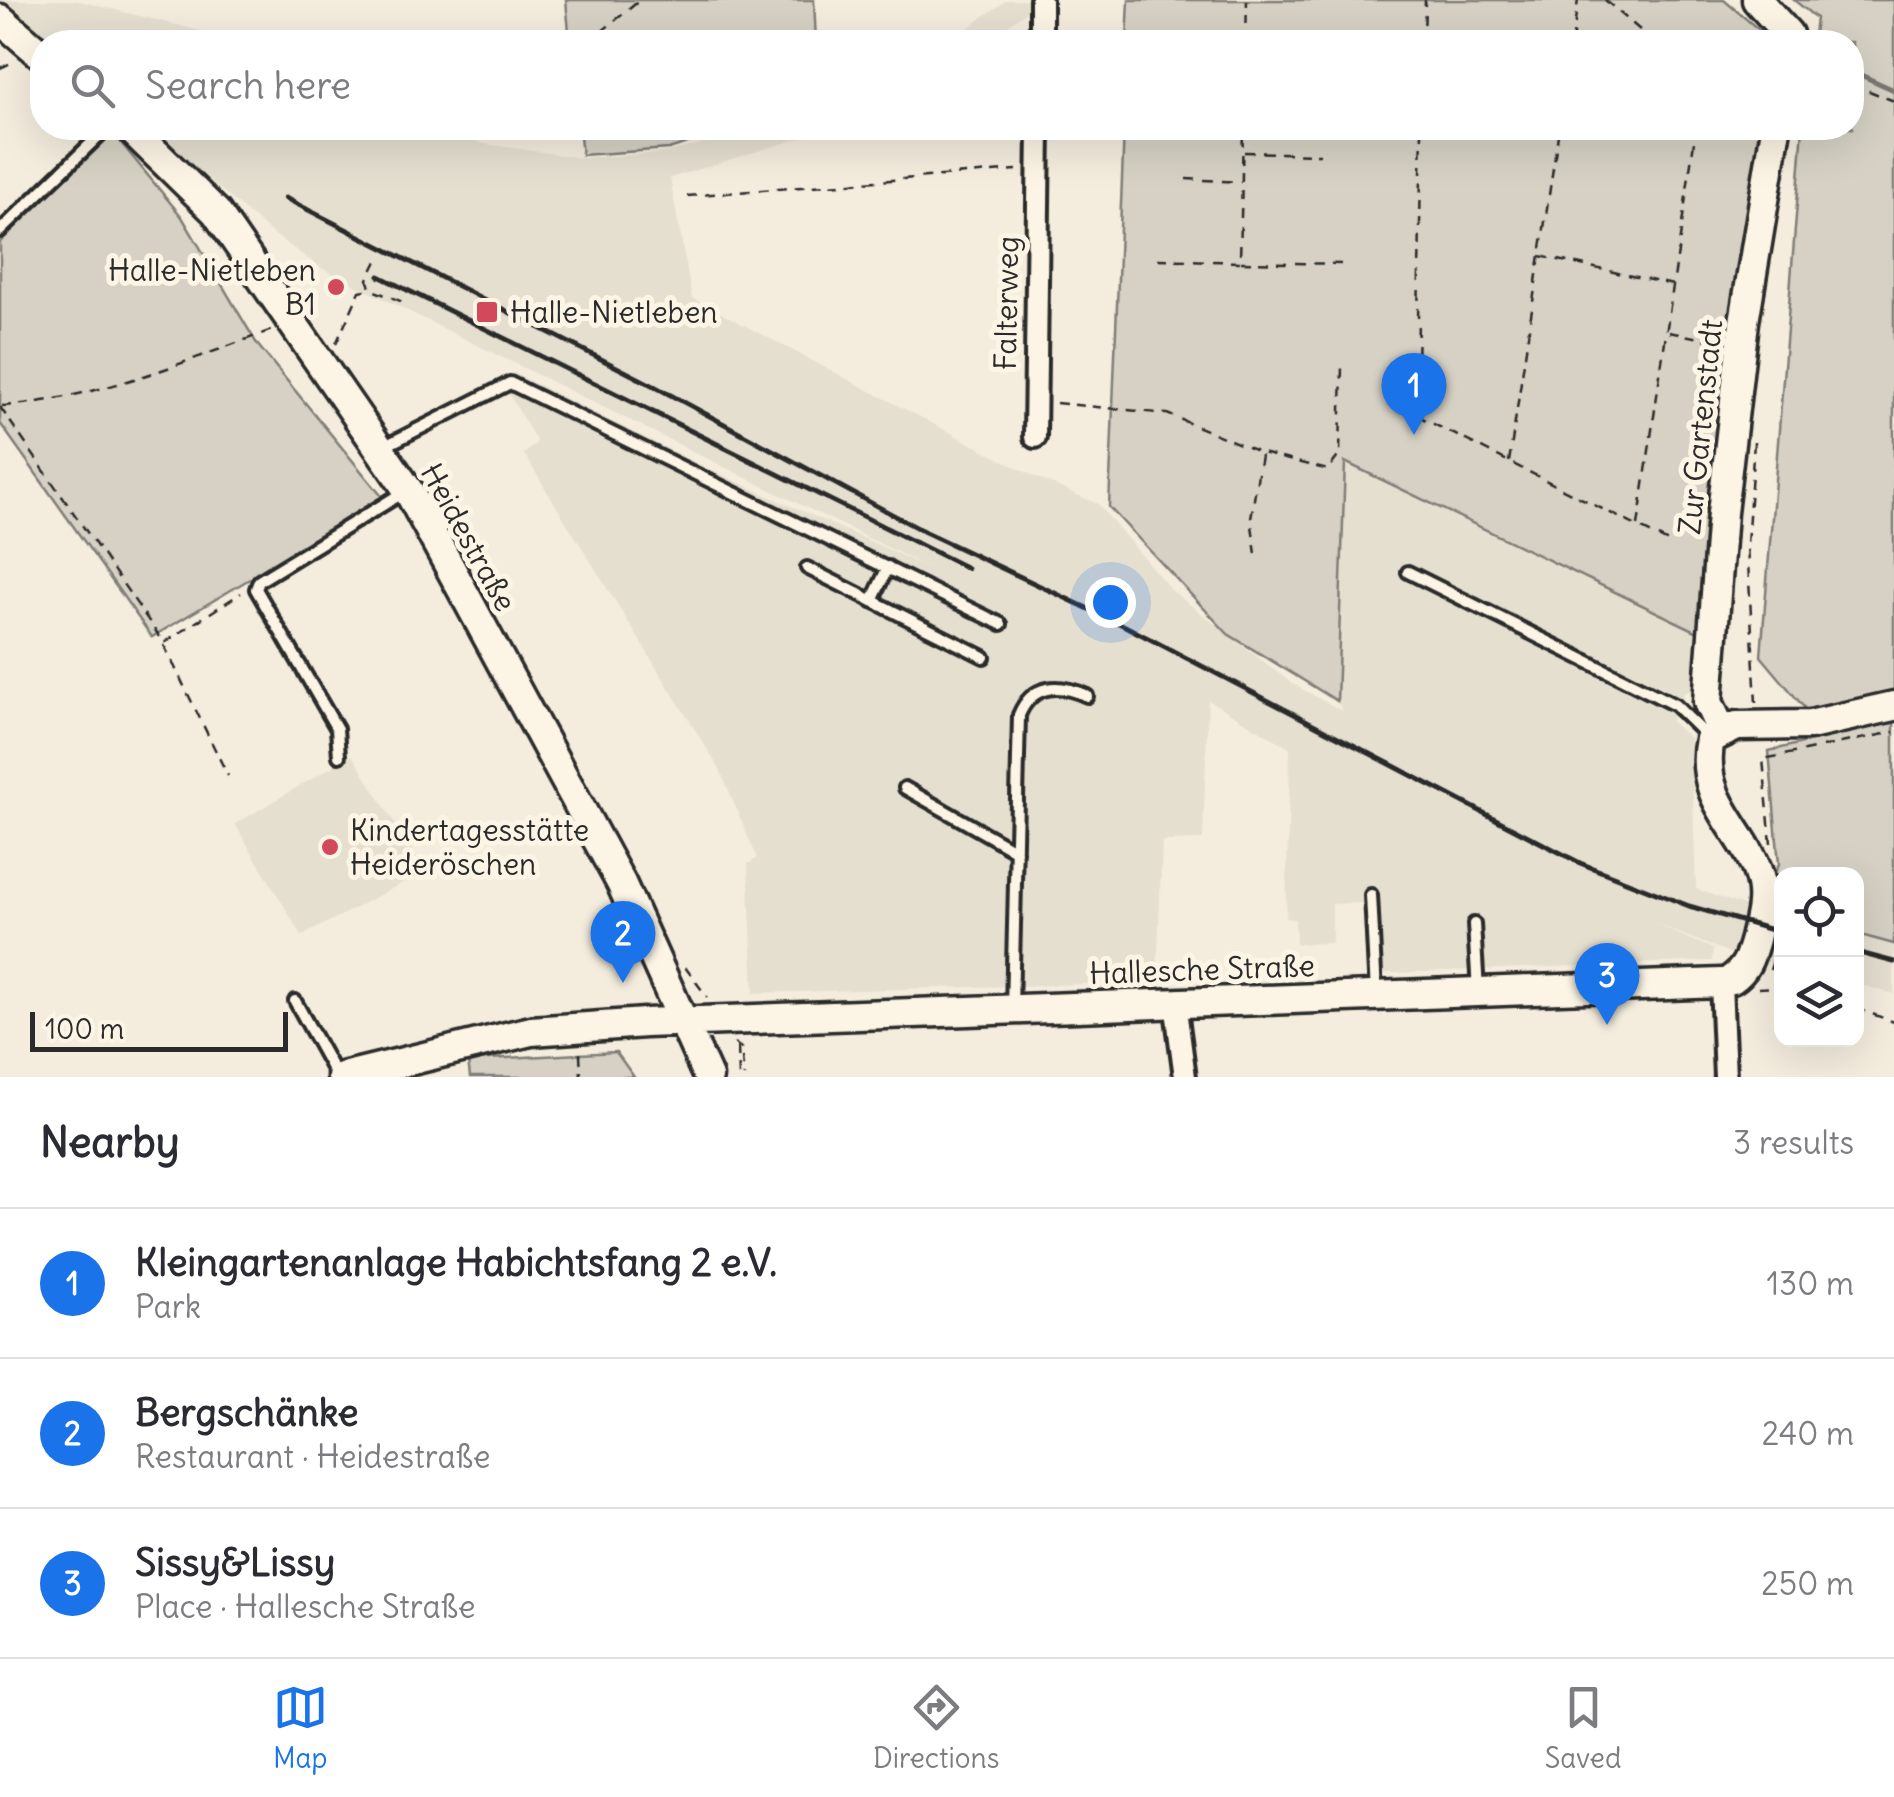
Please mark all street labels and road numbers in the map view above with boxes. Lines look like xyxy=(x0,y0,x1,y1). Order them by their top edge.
street label: Falterweg xyxy=(986,236,1026,370)
street label: Zur Gartenstadt xyxy=(1670,318,1730,536)
street label: Heidestraße xyxy=(413,456,525,618)
street label: Hallesche Straße xyxy=(1089,946,1315,992)

